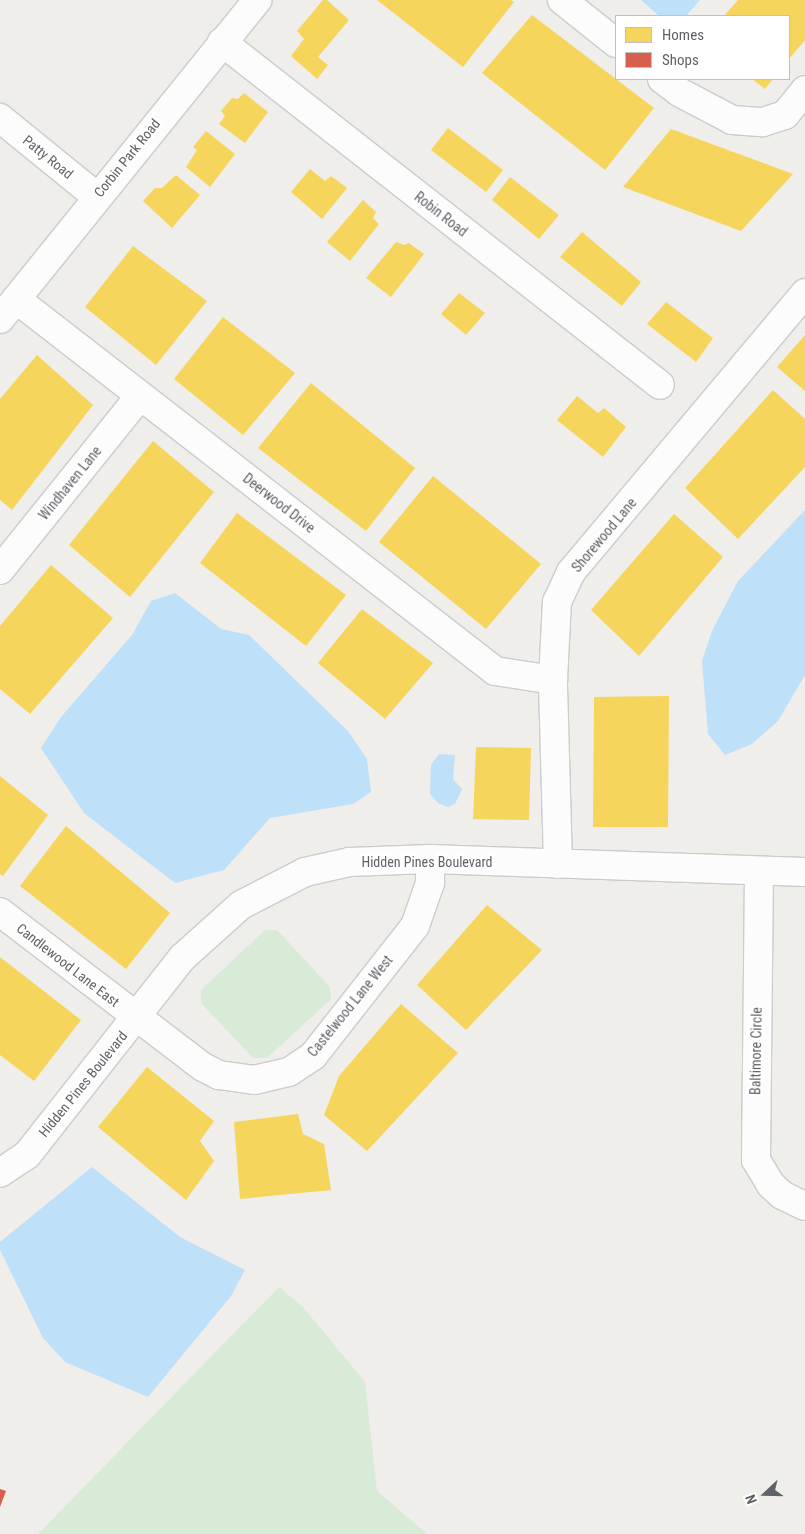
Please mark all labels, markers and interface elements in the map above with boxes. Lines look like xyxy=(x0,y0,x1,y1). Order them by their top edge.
legend xyxy=(615,15,790,80)
text: Homes xyxy=(662,26,704,44)
text: Shops xyxy=(662,51,699,69)
street label: Corbin Park Road xyxy=(90,116,164,200)
street label: Patty Road xyxy=(19,132,77,182)
street label: Robin Road xyxy=(411,188,471,240)
street label: Windhaven Lane xyxy=(35,443,105,523)
street label: Deerwood Drive xyxy=(240,470,318,536)
street label: Shorewood Lane xyxy=(568,494,640,576)
street label: Hidden Pines Boulevard xyxy=(361,854,493,870)
street label: Candlewood Lane East xyxy=(13,920,123,1010)
street label: Castelwood Lane West xyxy=(304,952,396,1060)
street label: Baltimore Circle xyxy=(747,1007,765,1095)
street label: Hidden Pines Boulevard xyxy=(35,1028,131,1140)
north arrow xyxy=(740,1469,790,1519)
text: N xyxy=(742,1493,760,1506)

